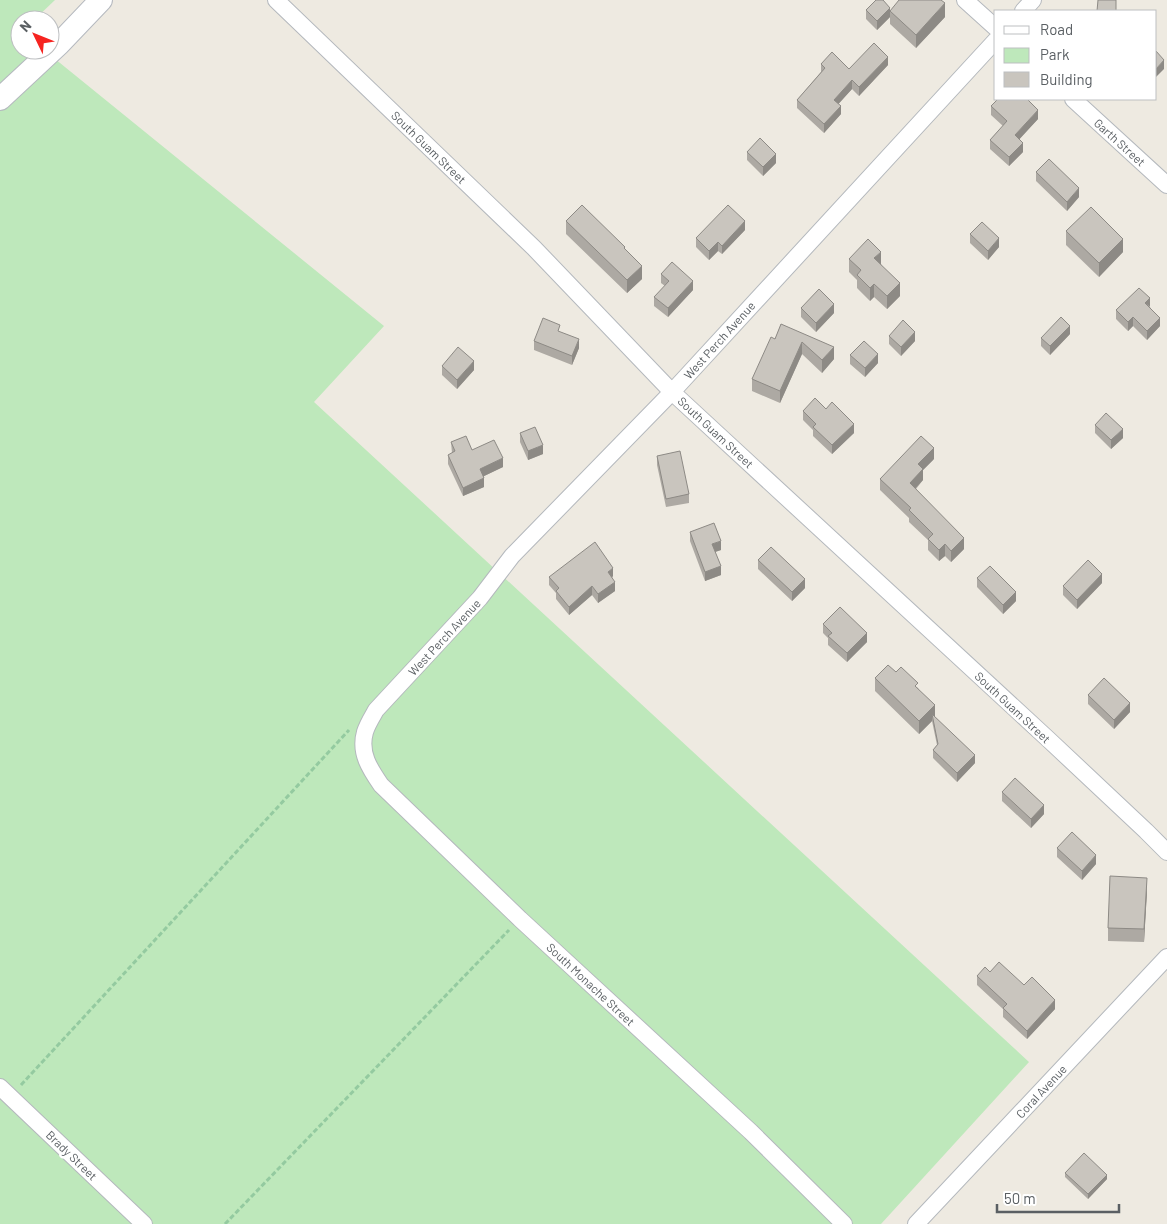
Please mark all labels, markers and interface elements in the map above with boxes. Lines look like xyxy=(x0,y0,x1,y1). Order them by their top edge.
north arrow xyxy=(10,10,60,60)
legend xyxy=(994,10,1157,100)
text: N xyxy=(16,17,35,35)
text: Road xyxy=(1040,20,1073,38)
text: Park xyxy=(1040,45,1070,63)
text: Building xyxy=(1040,70,1093,88)
street label: South Guam Street xyxy=(389,108,469,186)
street label: Garth Street xyxy=(1092,115,1148,169)
street label: West Perch Avenue xyxy=(680,298,758,382)
street label: South Guam Street xyxy=(675,393,757,471)
street label: West Perch Avenue xyxy=(405,596,483,678)
street label: South Guam Street xyxy=(972,668,1054,746)
street label: South Monache Street xyxy=(544,940,638,1028)
street label: Coral Avenue xyxy=(1013,1062,1069,1120)
street label: Brady Street xyxy=(44,1127,100,1183)
scale bar xyxy=(997,1182,1120,1214)
text: 50 m xyxy=(1004,1189,1036,1207)

